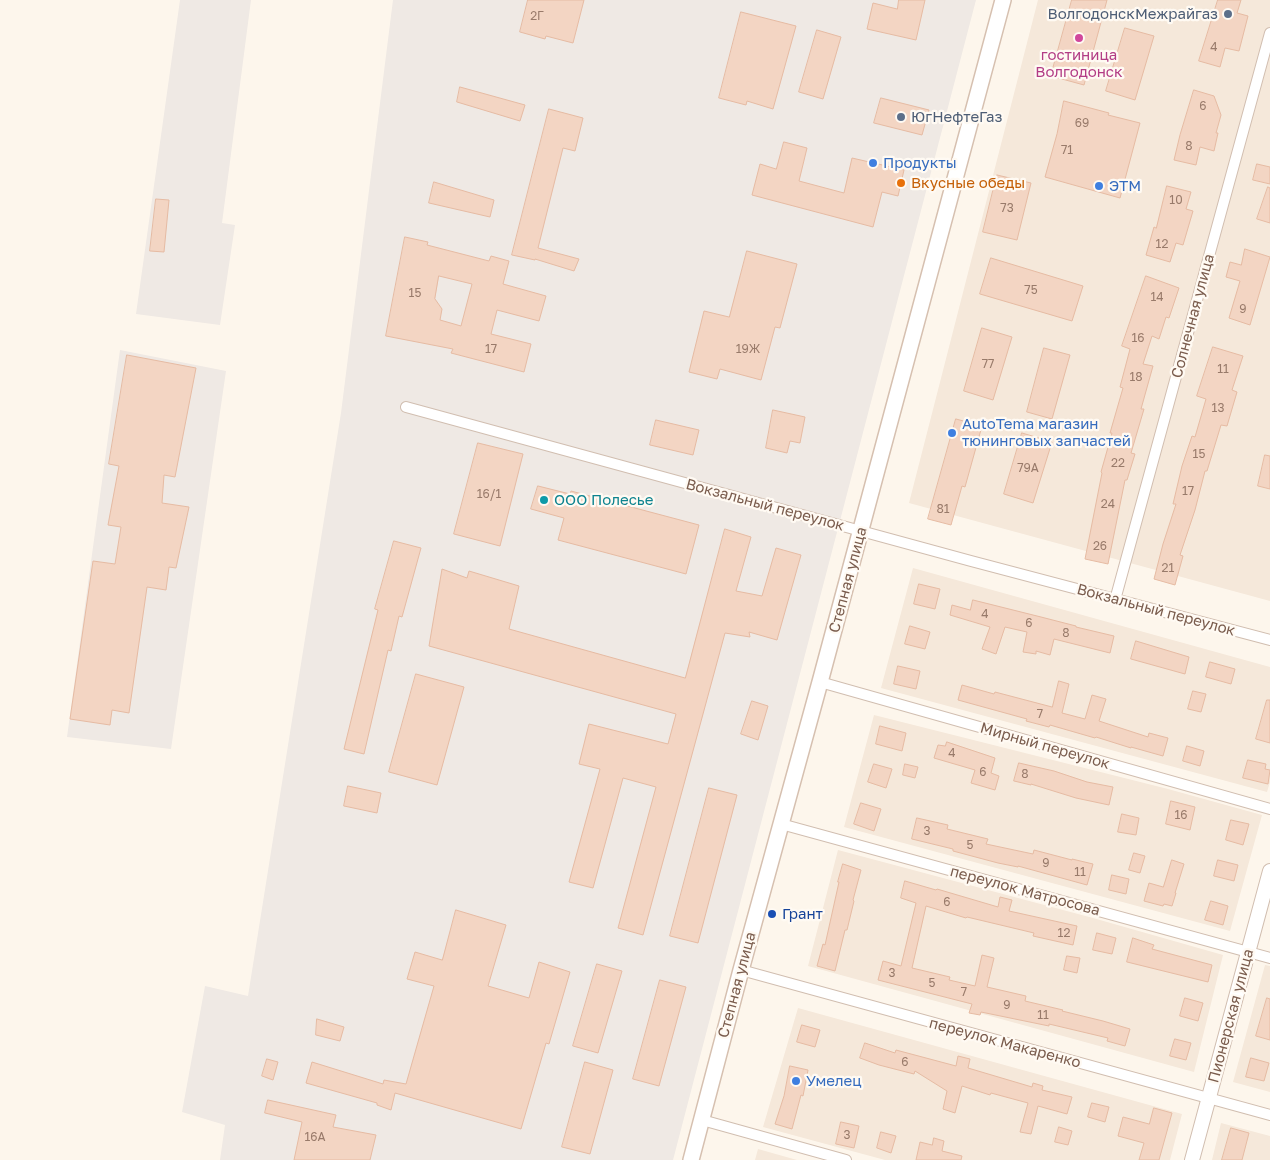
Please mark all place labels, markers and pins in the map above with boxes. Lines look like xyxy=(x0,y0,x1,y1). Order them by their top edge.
place label: ВолгодонскМежрайгаз xyxy=(1048,5,1218,23)
marker: ВолгодонскМежрайгаз xyxy=(1222,8,1234,20)
marker: гостиница Волгодонск xyxy=(1073,32,1085,44)
place label: гостиница Волгодонск xyxy=(1035,46,1123,81)
place label: ЮгНефтеГаз xyxy=(911,108,1002,126)
marker: ЮгНефтеГаз xyxy=(895,111,907,123)
place label: Продукты xyxy=(883,154,957,172)
marker: Продукты xyxy=(867,157,879,169)
place label: Вкусные обеды xyxy=(911,174,1025,192)
marker: Вкусные обеды xyxy=(895,177,907,189)
place label: ЭТМ xyxy=(1109,177,1141,195)
marker: ЭТМ xyxy=(1093,180,1105,192)
place label: AutoTema магазин тюнинговых запчастей xyxy=(962,415,1131,450)
marker: AutoTema магазин тюнинговых запчастей xyxy=(946,427,958,439)
place label: ООО Полесье xyxy=(554,491,654,509)
marker: ООО Полесье xyxy=(538,494,550,506)
place label: Грант xyxy=(782,905,823,923)
marker: Грант xyxy=(766,908,778,920)
place label: Умелец xyxy=(806,1072,862,1090)
marker: Умелец xyxy=(790,1075,802,1087)

